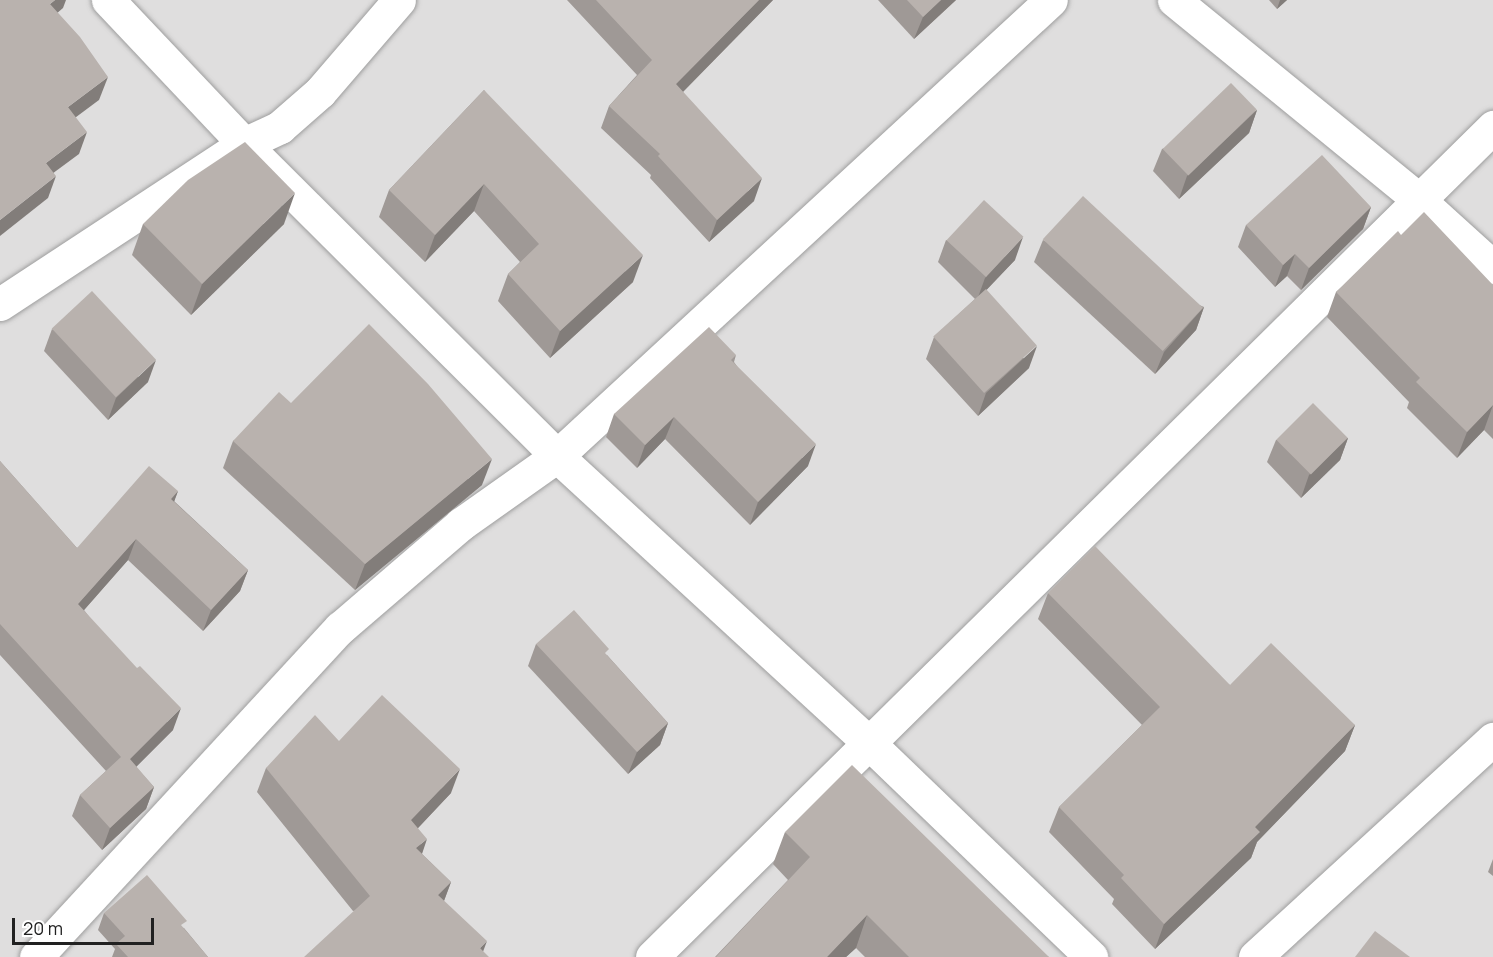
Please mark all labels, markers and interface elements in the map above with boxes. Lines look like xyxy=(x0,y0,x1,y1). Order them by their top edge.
scale bar xyxy=(15,906,158,944)
text: 20 m xyxy=(23,916,63,940)

